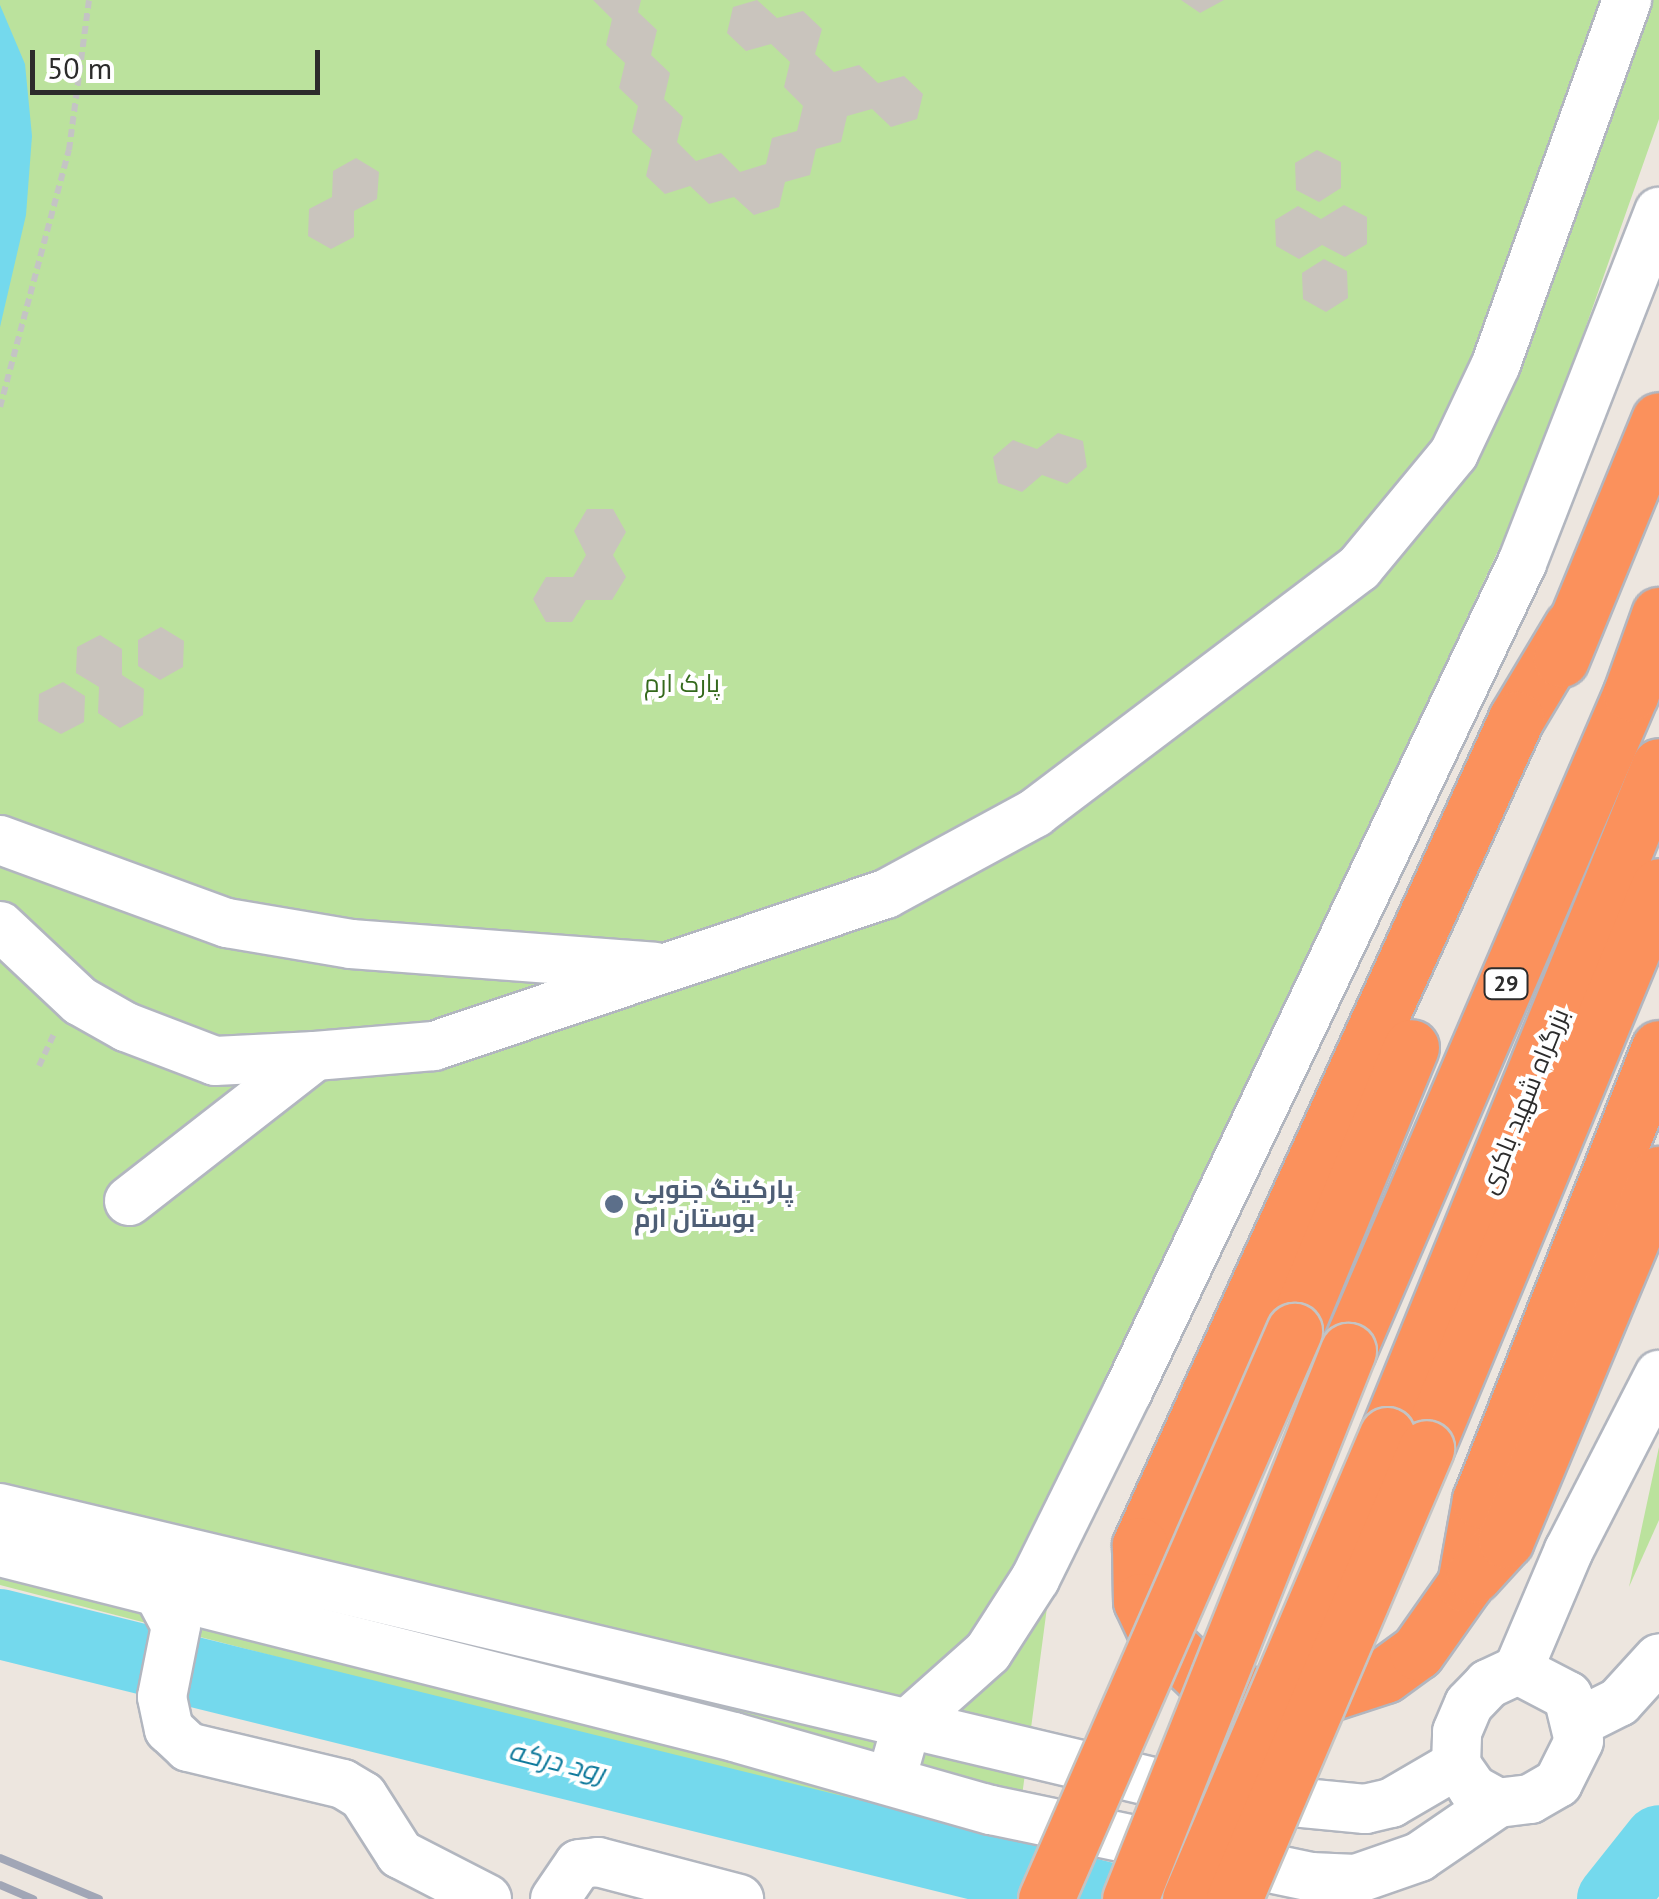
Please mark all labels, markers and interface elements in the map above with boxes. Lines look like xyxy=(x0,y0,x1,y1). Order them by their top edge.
scale bar xyxy=(35,30,325,92)
text: 50 m xyxy=(47,48,112,87)
park label: پارک ارم xyxy=(644,668,720,698)
road number: 29 xyxy=(1484,967,1528,1001)
street label: بزرگراه شهید باکری xyxy=(1473,1004,1575,1198)
place label: پارکینگ جنوبی بوستان ارم xyxy=(634,1175,794,1234)
marker: پارکینگ جنوبی بوستان ارم xyxy=(603,1193,625,1215)
water label: رود درکه xyxy=(505,1733,609,1789)

